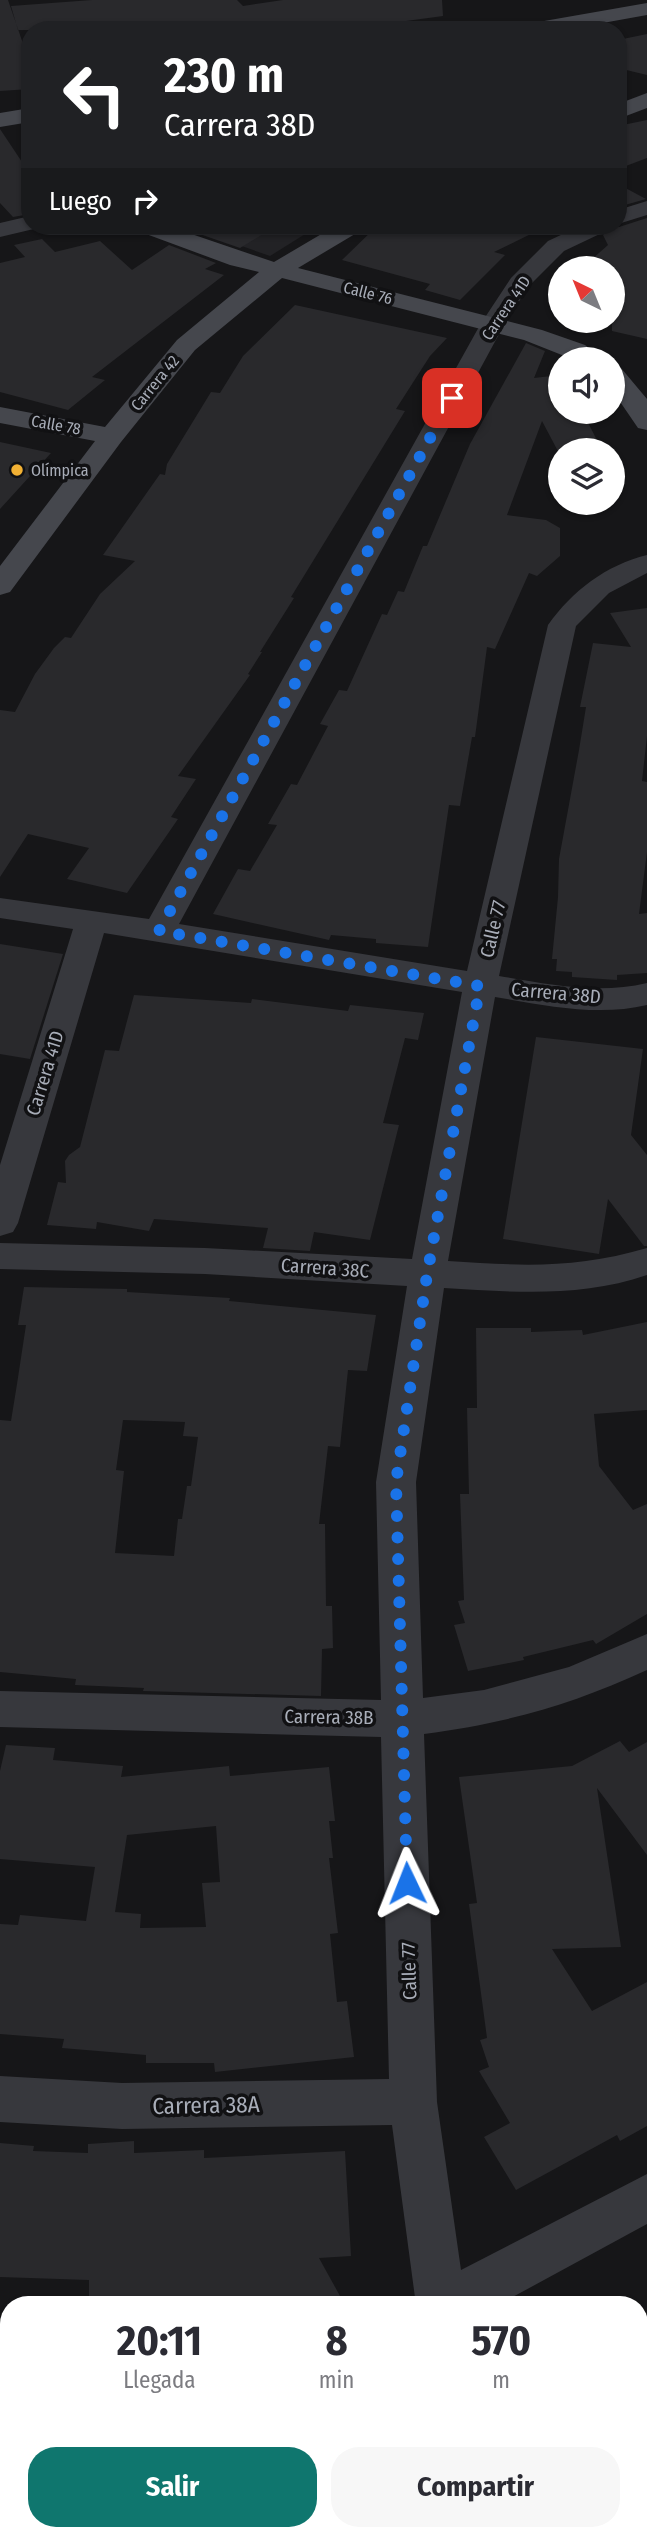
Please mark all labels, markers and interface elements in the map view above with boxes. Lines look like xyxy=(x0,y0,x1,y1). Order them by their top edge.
text: 230 m xyxy=(164,46,284,105)
icon: left xyxy=(49,49,140,140)
text: Carrera 38D xyxy=(164,106,315,144)
icon: right xyxy=(126,182,164,220)
text: Luego xyxy=(49,186,112,217)
north arrow xyxy=(548,256,625,332)
map controls xyxy=(548,256,625,515)
street label: Carrera 41D xyxy=(478,272,534,344)
street label: Calle 76 xyxy=(342,278,394,308)
button: sound xyxy=(548,347,625,424)
street label: Carrera 42 xyxy=(127,351,183,415)
pin xyxy=(422,368,482,428)
icon: arrive xyxy=(433,379,471,417)
street label: Calle 78 xyxy=(30,411,82,439)
button: layers xyxy=(548,438,625,515)
place label: Olímpica xyxy=(31,461,89,480)
marker: Olímpica xyxy=(9,462,25,478)
street label: Calle 77 xyxy=(475,898,511,960)
street label: Carrera 38D xyxy=(510,978,602,1008)
street label: Carrera 41D xyxy=(21,1028,69,1118)
street label: Carrera 38C xyxy=(280,1253,370,1283)
street label: Carrera 38B xyxy=(284,1705,374,1729)
position arrow xyxy=(370,1846,444,1920)
street label: Calle 77 xyxy=(396,1941,422,2000)
street label: Carrera 38A xyxy=(152,2090,260,2120)
text: 20:11 xyxy=(117,2316,202,2366)
text: 8 xyxy=(326,2316,348,2366)
text: 570 xyxy=(471,2316,531,2366)
text: Llegada xyxy=(123,2366,196,2394)
text: min xyxy=(319,2366,354,2394)
text: m xyxy=(492,2366,510,2394)
button: Salir xyxy=(28,2447,317,2527)
button: Compartir xyxy=(331,2447,620,2527)

